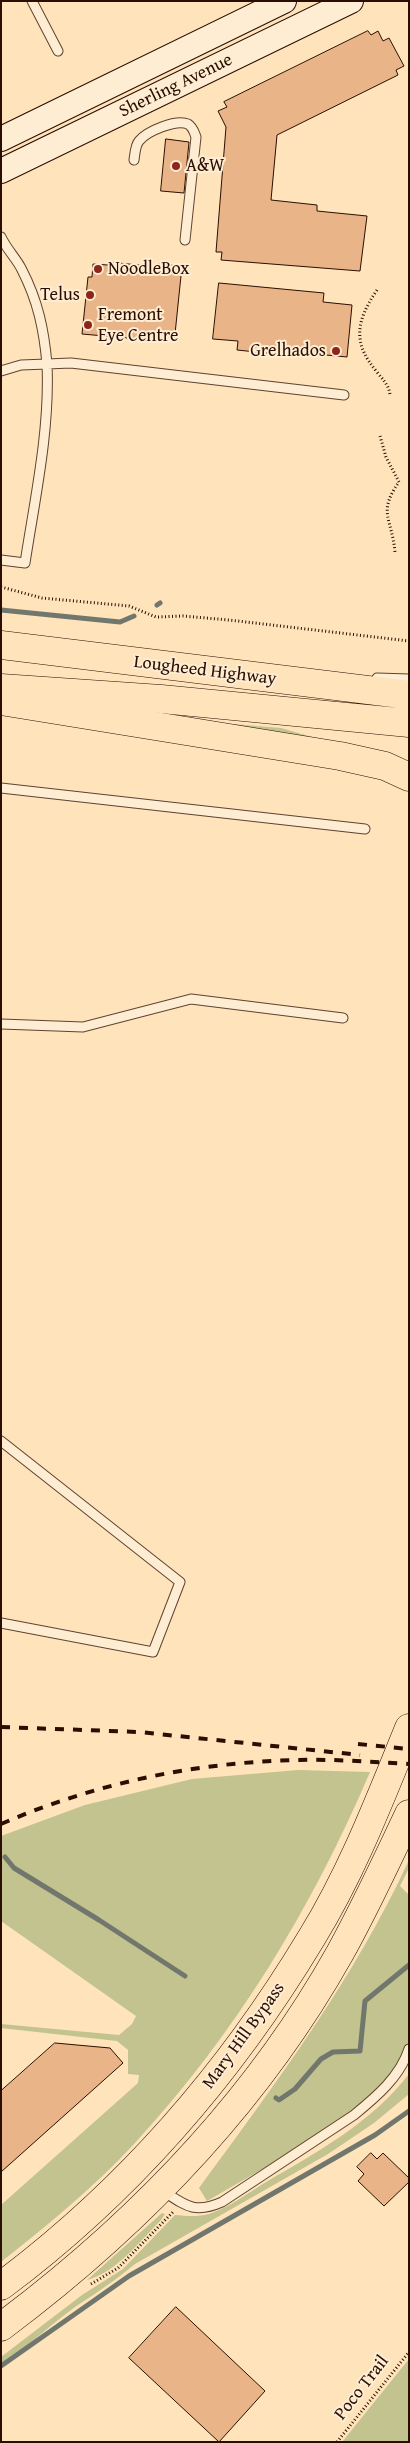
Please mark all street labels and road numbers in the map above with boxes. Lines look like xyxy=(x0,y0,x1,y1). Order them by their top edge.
street label: Sherling Avenue xyxy=(116,49,236,123)
street label: Lougheed Highway xyxy=(133,652,277,690)
street label: Mary Hill Bypass xyxy=(198,1979,290,2093)
street label: Poco Trail xyxy=(330,2351,394,2425)

